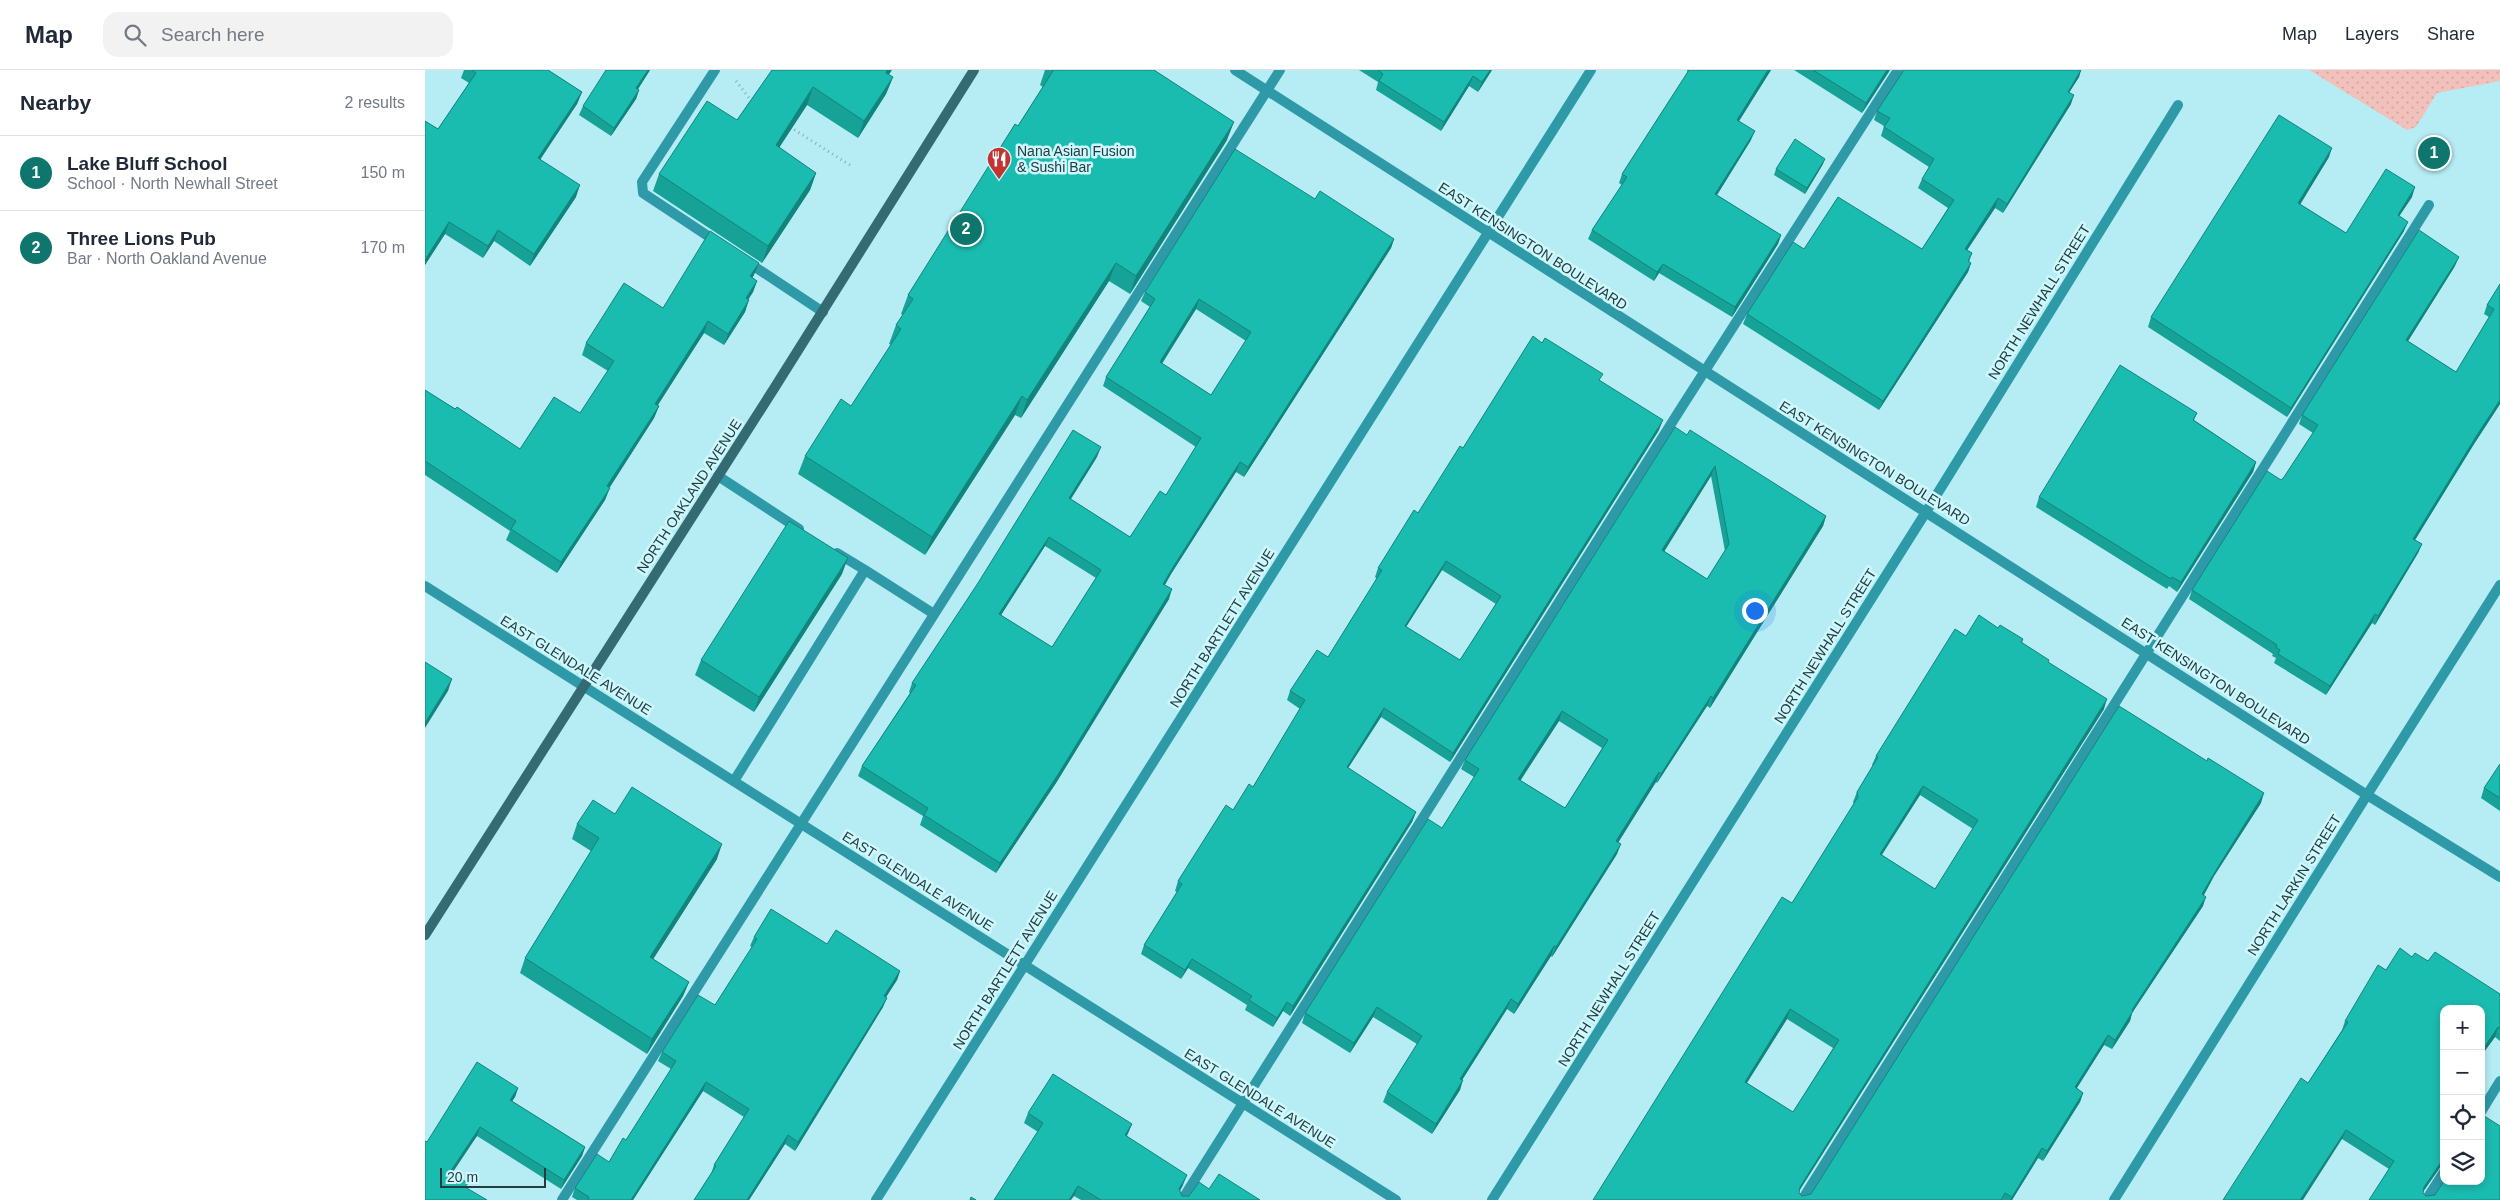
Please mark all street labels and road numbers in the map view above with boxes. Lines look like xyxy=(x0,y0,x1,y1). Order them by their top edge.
street label: EAST KENSINGTON BOULEVARD xyxy=(1436,179,1630,313)
street label: NORTH NEWHALL STREET xyxy=(1985,221,2094,382)
street label: EAST KENSINGTON BOULEVARD xyxy=(1777,397,1973,529)
street label: NORTH OAKLAND AVENUE xyxy=(633,416,745,576)
street label: NORTH BARTLETT AVENUE xyxy=(1166,546,1278,710)
street label: NORTH NEWHALL STREET xyxy=(1771,565,1880,726)
street label: EAST GLENDALE AVENUE xyxy=(498,612,654,718)
street label: EAST KENSINGTON BOULEVARD xyxy=(2119,614,2313,748)
street label: NORTH LARKIN STREET xyxy=(2244,811,2344,958)
street label: EAST GLENDALE AVENUE xyxy=(840,828,996,934)
street label: NORTH BARTLETT AVENUE xyxy=(949,888,1061,1052)
street label: NORTH NEWHALL STREET xyxy=(1555,908,1664,1069)
street label: EAST GLENDALE AVENUE xyxy=(1182,1045,1338,1151)

